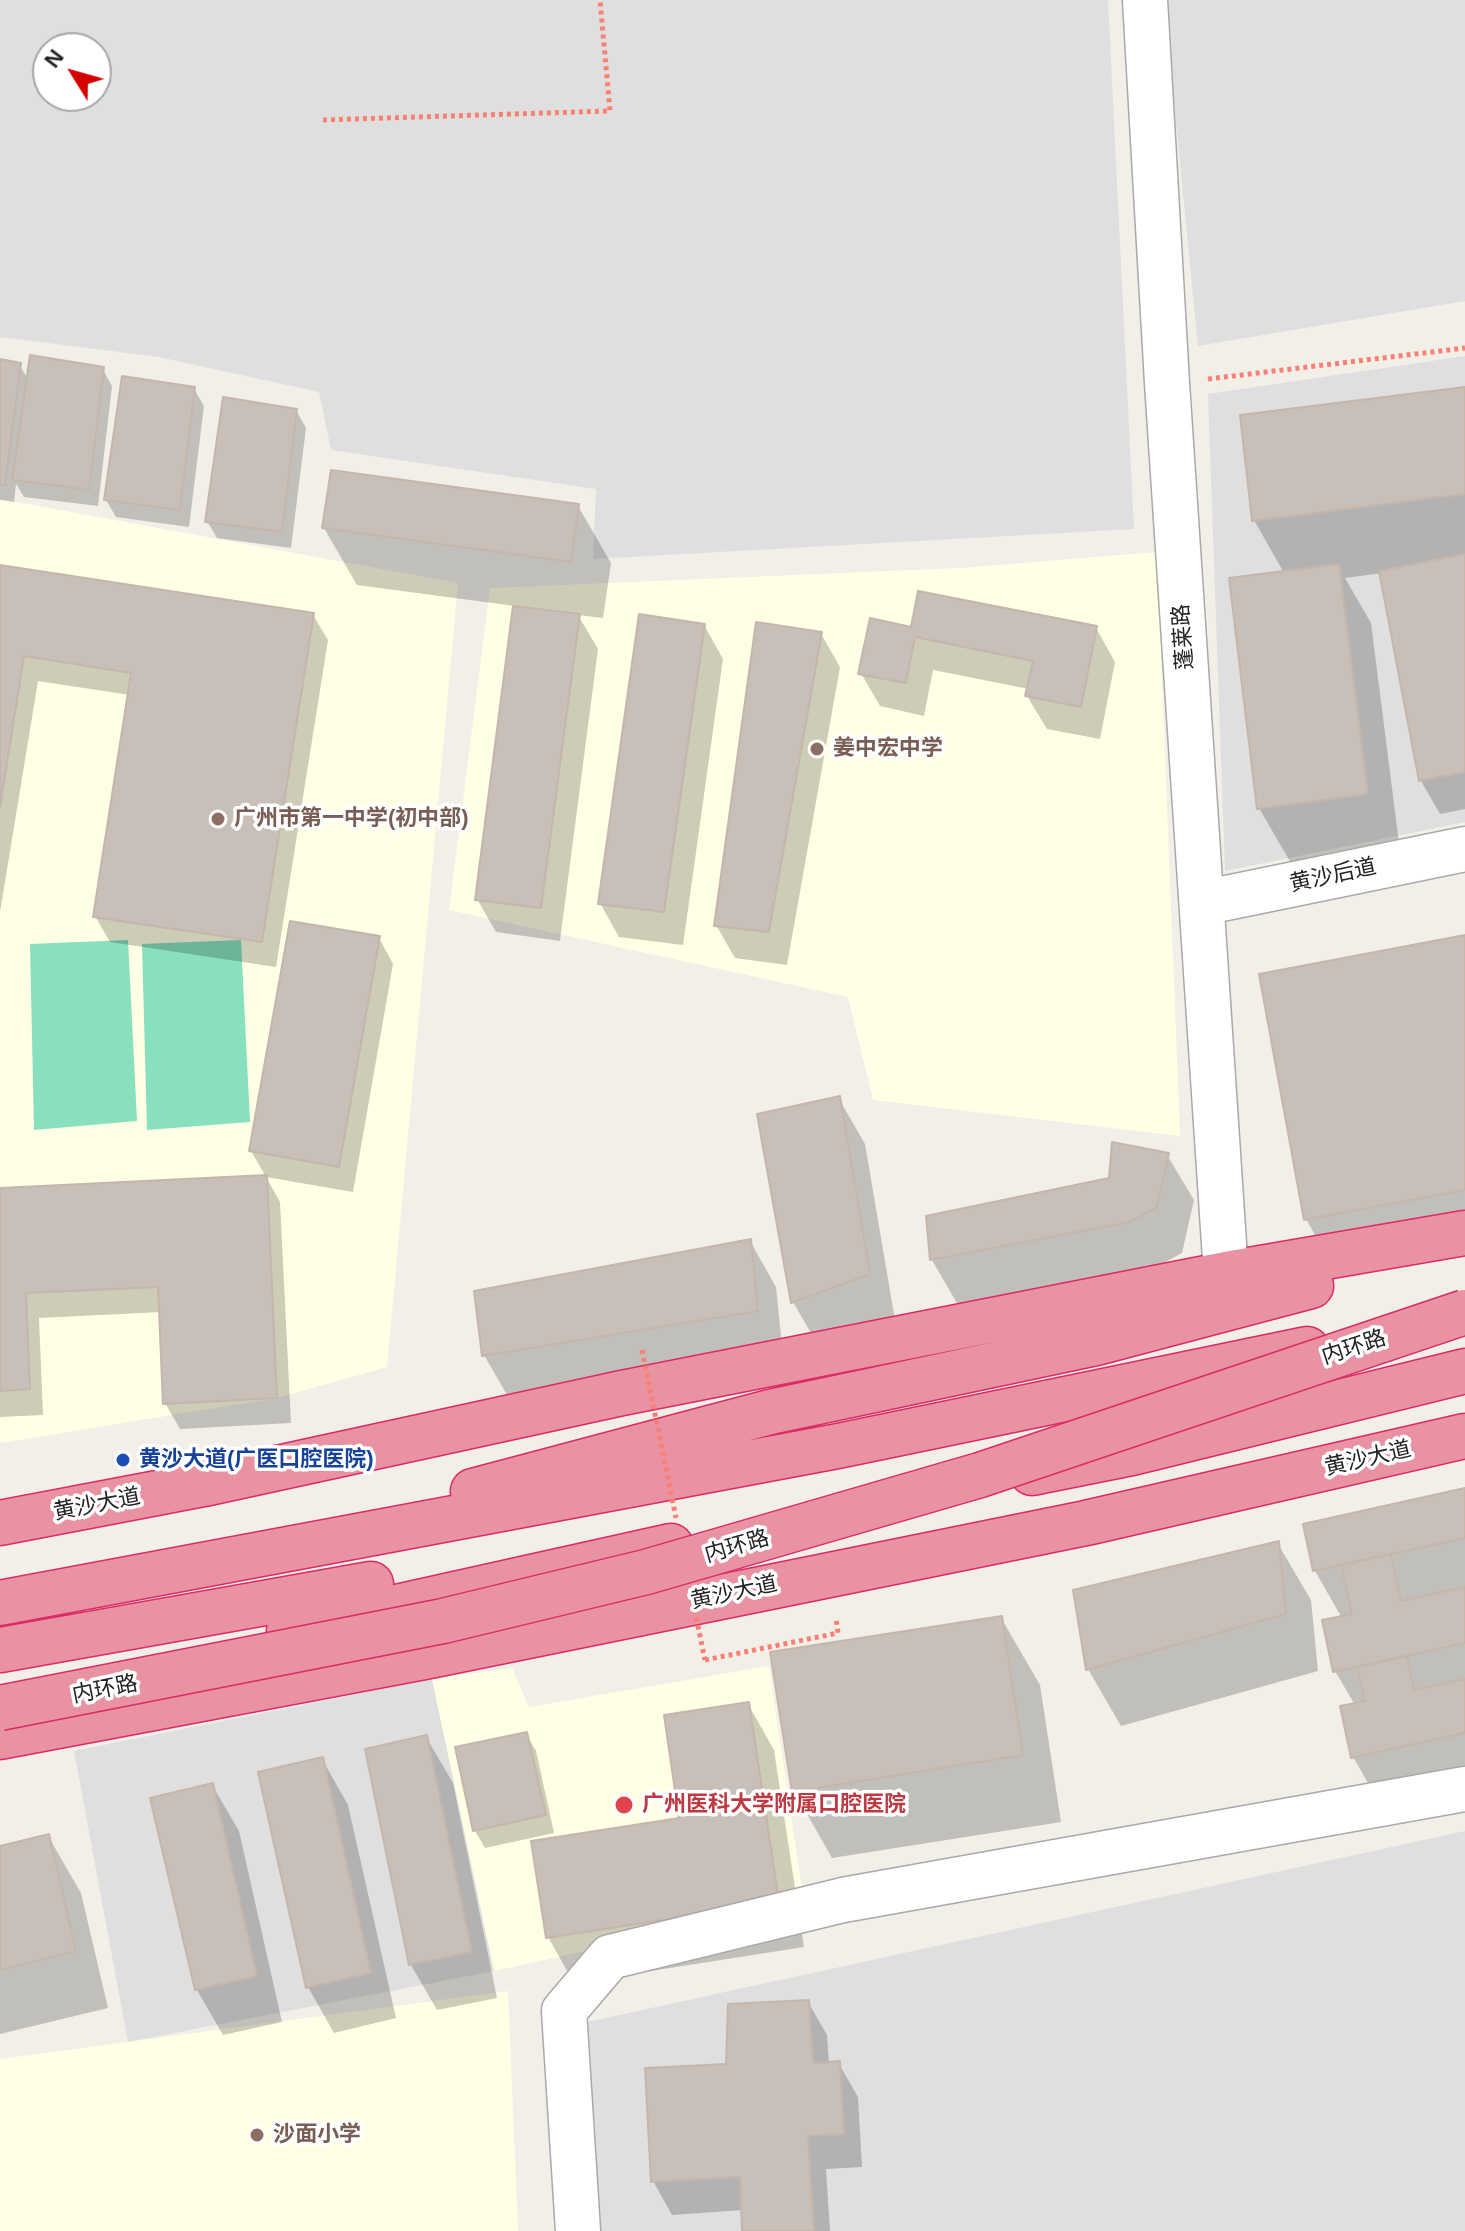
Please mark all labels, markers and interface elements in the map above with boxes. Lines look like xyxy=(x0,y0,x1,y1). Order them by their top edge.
north arrow xyxy=(32,32,112,112)
text: N xyxy=(39,45,69,72)
street label: 蓬莱路 xyxy=(1169,603,1199,671)
place label: 姜中宏中学 xyxy=(833,736,943,762)
marker: 姜中宏中学 xyxy=(808,740,826,758)
place label: 广州市第一中学(初中部) xyxy=(234,806,469,832)
marker: 广州市第一中学(初中部) xyxy=(209,810,227,828)
street label: 黄沙后道 xyxy=(1287,854,1379,898)
street label: 内环路 xyxy=(1319,1325,1389,1371)
street label: 黄沙大道 xyxy=(1322,1436,1414,1482)
place label: 黄沙大道(广医口腔医院) xyxy=(139,1447,374,1473)
marker: 黄沙大道(广医口腔医院) xyxy=(114,1451,132,1469)
street label: 黄沙大道 xyxy=(51,1484,143,1526)
street label: 内环路 xyxy=(702,1525,772,1569)
street label: 黄沙大道 xyxy=(688,1571,780,1615)
street label: 内环路 xyxy=(70,1671,140,1709)
place label: 广州医科大学附属口腔医院 xyxy=(642,1792,906,1818)
marker: 广州医科大学附属口腔医院 xyxy=(613,1794,635,1816)
place label: 沙面小学 xyxy=(273,2122,361,2148)
marker: 沙面小学 xyxy=(248,2126,266,2144)

